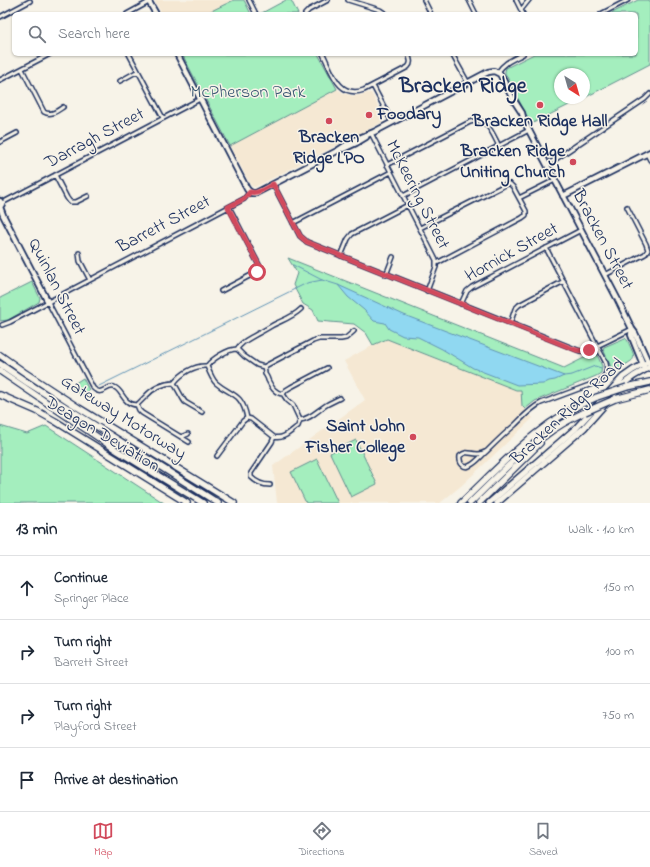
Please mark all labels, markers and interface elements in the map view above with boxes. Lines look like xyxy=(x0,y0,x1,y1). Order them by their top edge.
search box xyxy=(12,12,638,56)
icon: search xyxy=(26,23,48,45)
text: Search here xyxy=(58,23,130,45)
north arrow xyxy=(554,68,590,104)
district label: Bracken Ridge xyxy=(398,71,528,104)
park label: McPherson Park xyxy=(191,80,306,106)
marker: Bracken Ridge Hall xyxy=(535,100,545,110)
street label: Darragh Street xyxy=(40,102,150,178)
place label: Foodary xyxy=(376,102,441,129)
place label: Bracken Ridge Hall xyxy=(472,109,607,136)
marker: Foodary xyxy=(364,110,374,120)
marker: Bracken Ridge LPO xyxy=(324,116,334,126)
place label: Bracken Ridge LPO xyxy=(293,125,365,173)
street label: McKeering Street xyxy=(377,136,456,255)
place label: Bracken Ridge Uniting Church xyxy=(460,139,566,187)
marker: Bracken Ridge Uniting Church xyxy=(568,157,578,167)
street label: Bracken Street xyxy=(564,184,639,295)
street label: Barrett Street xyxy=(112,189,216,261)
street label: Hornick Street xyxy=(461,217,563,289)
street label: Quinlan Street xyxy=(20,234,92,340)
route start xyxy=(248,263,266,281)
route end xyxy=(580,341,598,359)
street label: Bracken Ridge Road xyxy=(504,352,632,473)
street label: Gateway Motorway xyxy=(55,369,191,467)
street label: Deagon Deviation xyxy=(38,390,165,481)
place label: Saint John Fisher College xyxy=(304,414,406,462)
marker: Saint John Fisher College xyxy=(408,432,418,442)
text: 13 min xyxy=(16,517,57,542)
text: Walk · 1.0 km xyxy=(568,520,634,539)
text: Continue xyxy=(54,567,108,589)
icon: ahead xyxy=(16,577,38,599)
text: 150 m xyxy=(603,578,634,597)
text: Springer Place xyxy=(54,589,129,608)
text: Turn right xyxy=(54,631,112,653)
icon: right xyxy=(16,641,38,663)
text: 100 m xyxy=(605,642,634,661)
text: Barrett Street xyxy=(54,653,128,672)
text: Turn right xyxy=(54,695,112,717)
icon: right xyxy=(16,705,38,727)
text: 750 m xyxy=(602,706,634,725)
text: Playford Street xyxy=(54,717,137,736)
icon: arrive xyxy=(16,769,38,791)
text: Arrive at destination xyxy=(54,769,178,791)
tab: Map xyxy=(92,820,114,860)
tab: Directions xyxy=(299,820,345,860)
tab: Saved xyxy=(529,820,558,860)

